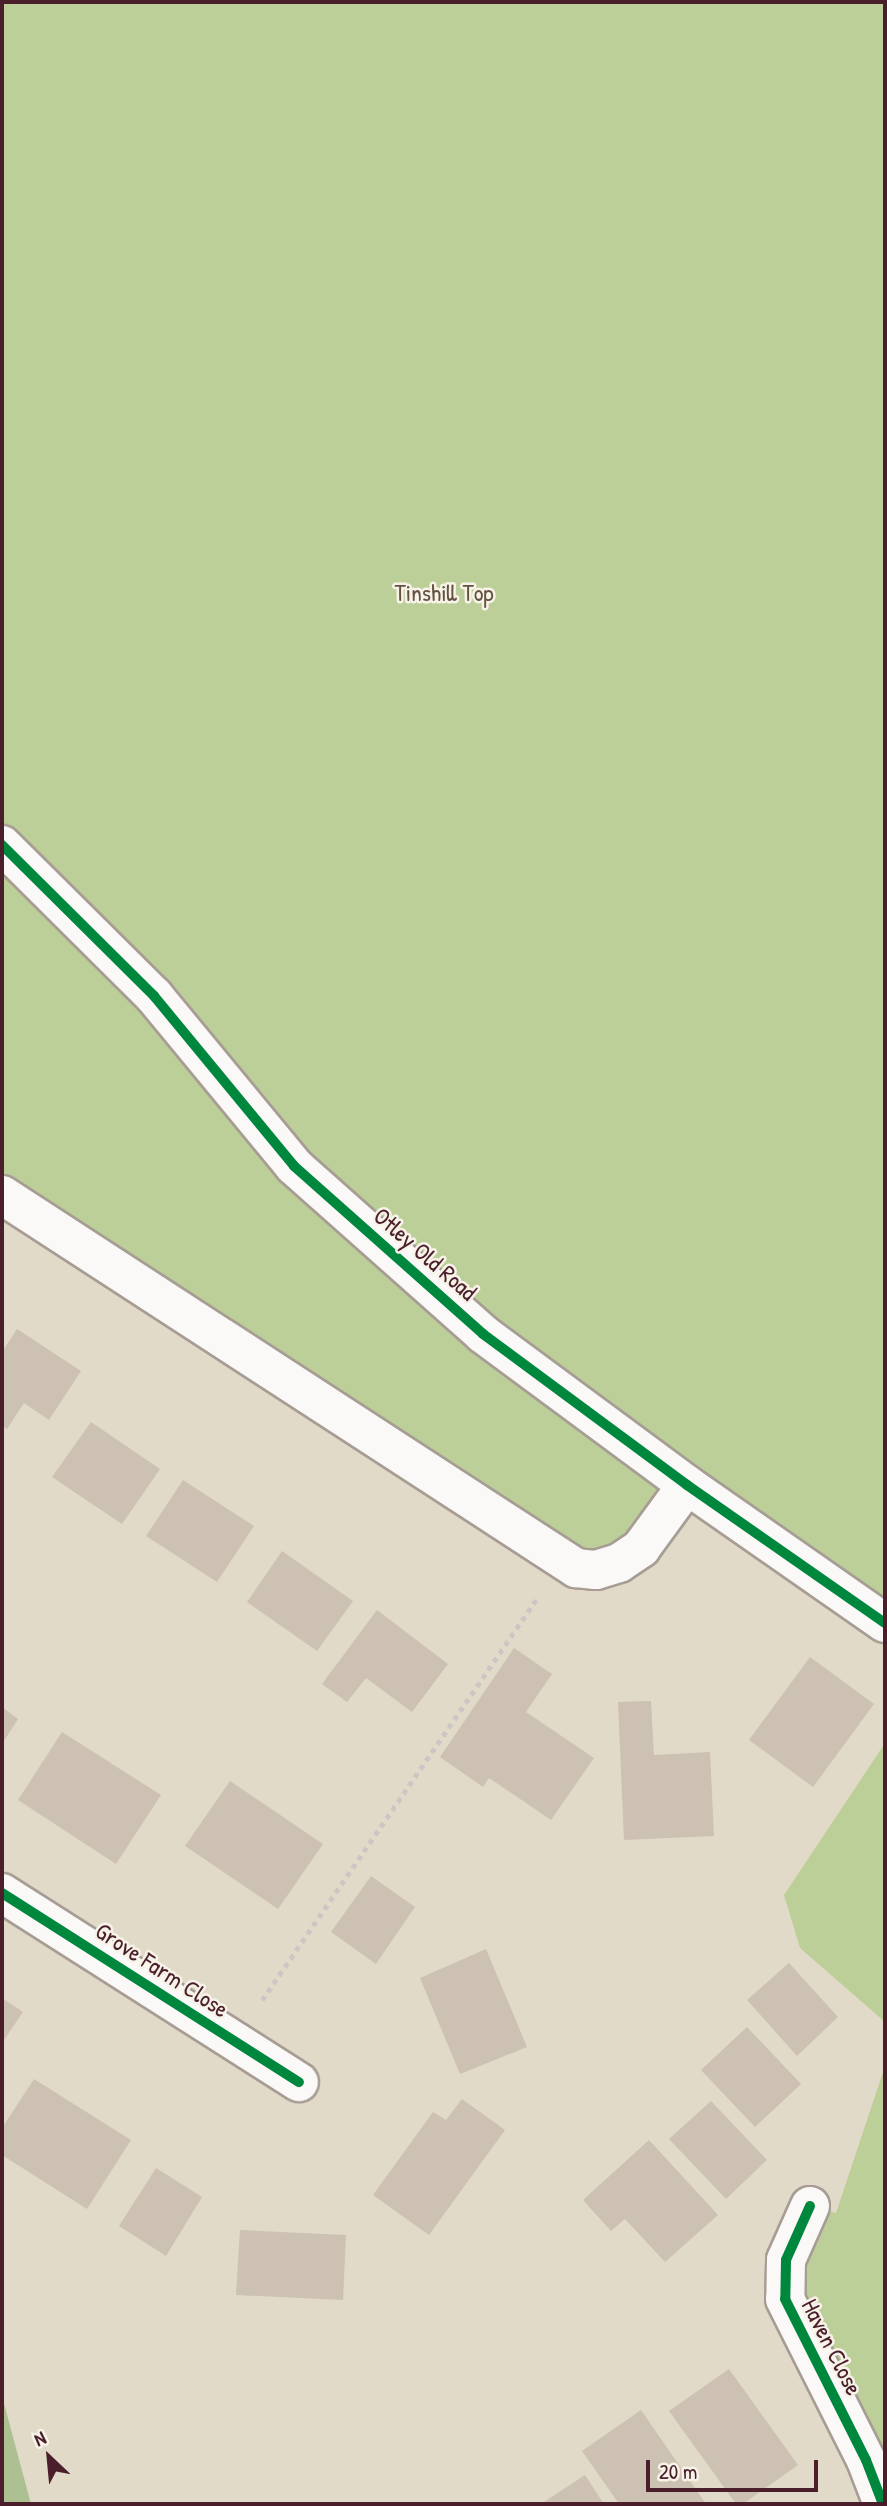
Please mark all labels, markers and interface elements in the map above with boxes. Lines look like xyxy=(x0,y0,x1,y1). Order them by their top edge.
park label: Tinshill Top xyxy=(394,579,494,607)
street label: Otley Old Road xyxy=(368,1201,482,1307)
street label: Grove Farm Close xyxy=(90,1916,234,2024)
street label: Haven Close xyxy=(796,2294,868,2400)
north arrow xyxy=(14,2422,84,2492)
text: N xyxy=(30,2424,50,2452)
scale bar xyxy=(649,2446,820,2490)
text: 20 m xyxy=(659,2457,697,2486)

